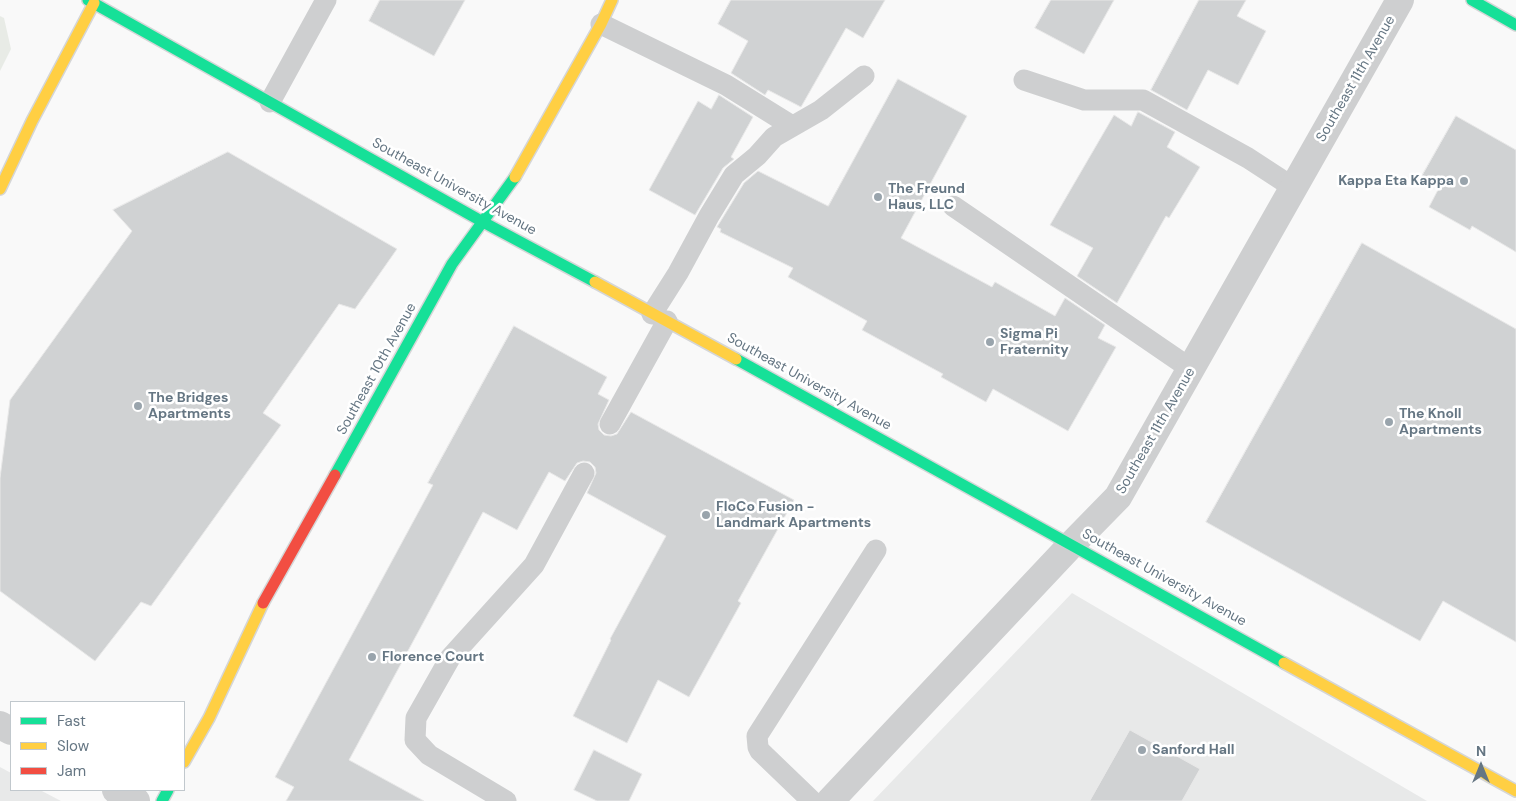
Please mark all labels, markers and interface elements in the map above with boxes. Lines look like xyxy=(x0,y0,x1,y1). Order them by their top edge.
street label: Southeast 11th Avenue xyxy=(1313,13,1399,145)
street label: Southeast University Avenue xyxy=(369,135,539,239)
place label: Kappa Eta Kappa xyxy=(1338,173,1454,189)
marker: Kappa Eta Kappa xyxy=(1458,175,1470,187)
place label: The Freund Haus, LLC xyxy=(888,181,965,213)
marker: The Freund Haus, LLC xyxy=(872,191,884,203)
street label: Southeast 10th Avenue xyxy=(334,300,420,438)
place label: Sigma Pi Fraternity xyxy=(1000,326,1069,358)
street label: Southeast University Avenue xyxy=(724,330,894,434)
marker: Sigma Pi Fraternity xyxy=(984,336,996,348)
street label: Southeast 11th Avenue xyxy=(1113,365,1199,497)
place label: The Bridges Apartments xyxy=(148,390,231,422)
marker: The Bridges Apartments xyxy=(132,400,144,412)
place label: The Knoll Apartments xyxy=(1399,406,1482,438)
marker: The Knoll Apartments xyxy=(1383,416,1395,428)
place label: FloCo Fusion - Landmark Apartments xyxy=(716,499,871,532)
marker: FloCo Fusion - Landmark Apartments xyxy=(700,509,712,521)
street label: Southeast University Avenue xyxy=(1079,526,1249,630)
place label: Florence Court xyxy=(382,649,484,665)
marker: Florence Court xyxy=(366,651,378,663)
legend xyxy=(10,701,185,791)
text: Fast xyxy=(57,711,86,731)
text: Slow xyxy=(57,736,89,756)
north arrow xyxy=(1456,741,1506,791)
place label: Sanford Hall xyxy=(1152,742,1235,758)
text: N xyxy=(1476,742,1486,760)
marker: Sanford Hall xyxy=(1136,744,1148,756)
text: Jam xyxy=(57,761,86,781)

